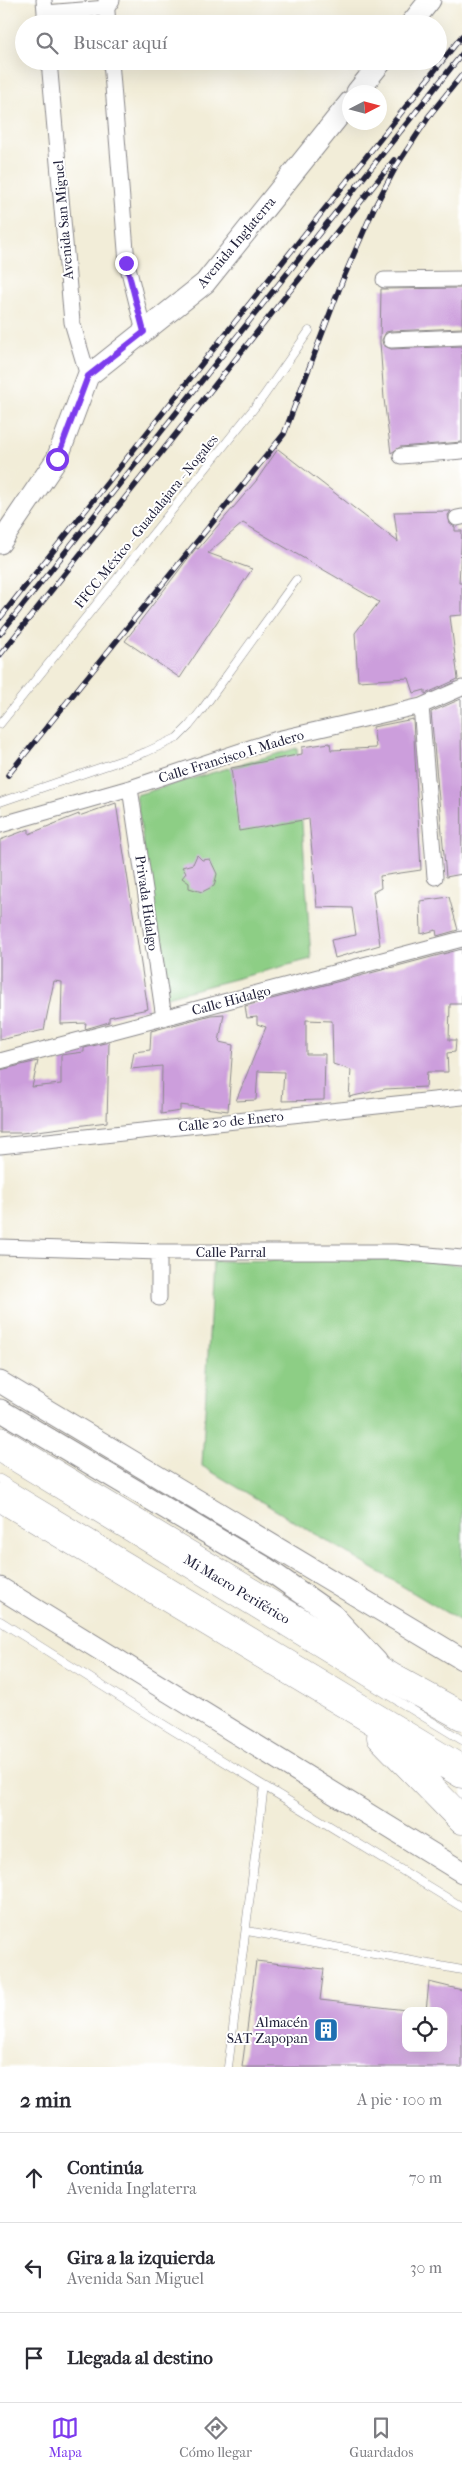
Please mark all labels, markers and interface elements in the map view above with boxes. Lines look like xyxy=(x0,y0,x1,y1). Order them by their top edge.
search box xyxy=(15,15,447,70)
icon: search xyxy=(33,29,61,57)
text: Buscar aquí xyxy=(73,32,167,54)
north arrow xyxy=(342,85,387,130)
street label: Avenida San Miguel xyxy=(50,159,77,281)
street label: Avenida Inglaterra xyxy=(193,193,280,292)
route end xyxy=(115,252,138,275)
street label: FFCC México - Guadalajara - Nogales xyxy=(71,431,222,612)
route start xyxy=(46,448,69,471)
street label: Calle Francisco I. Madero xyxy=(156,726,306,787)
street label: Privada Hidalgo xyxy=(131,854,162,952)
street label: Calle Hidalgo xyxy=(190,982,272,1019)
street label: Calle 20 de Enero xyxy=(178,1108,284,1135)
street label: Calle Parral xyxy=(196,1244,266,1261)
street label: Mi Macro Periférico xyxy=(180,1551,293,1628)
map controls xyxy=(402,2007,447,2052)
button: locate xyxy=(402,2007,447,2052)
place label: Almacén SAT Zapopan xyxy=(227,2014,308,2047)
building icon: Almacén SAT Zapopan xyxy=(313,2017,339,2043)
text: 2 min xyxy=(20,2088,71,2112)
text: A pie · 100 m xyxy=(357,2090,442,2109)
text: Continúa xyxy=(67,2157,143,2179)
icon: ahead xyxy=(20,2164,48,2192)
text: 70 m xyxy=(409,2168,442,2187)
text: Avenida Inglaterra xyxy=(67,2179,197,2198)
text: Gira a la izquierda xyxy=(67,2247,214,2269)
icon: left xyxy=(20,2254,48,2282)
text: 30 m xyxy=(410,2258,442,2277)
text: Avenida San Miguel xyxy=(67,2269,204,2288)
icon: arrive xyxy=(20,2344,48,2372)
text: Llegada al destino xyxy=(67,2347,213,2369)
tab: Mapa xyxy=(49,2414,82,2461)
tab: Cómo llegar xyxy=(179,2414,252,2461)
tab: Guardados xyxy=(349,2414,413,2461)

